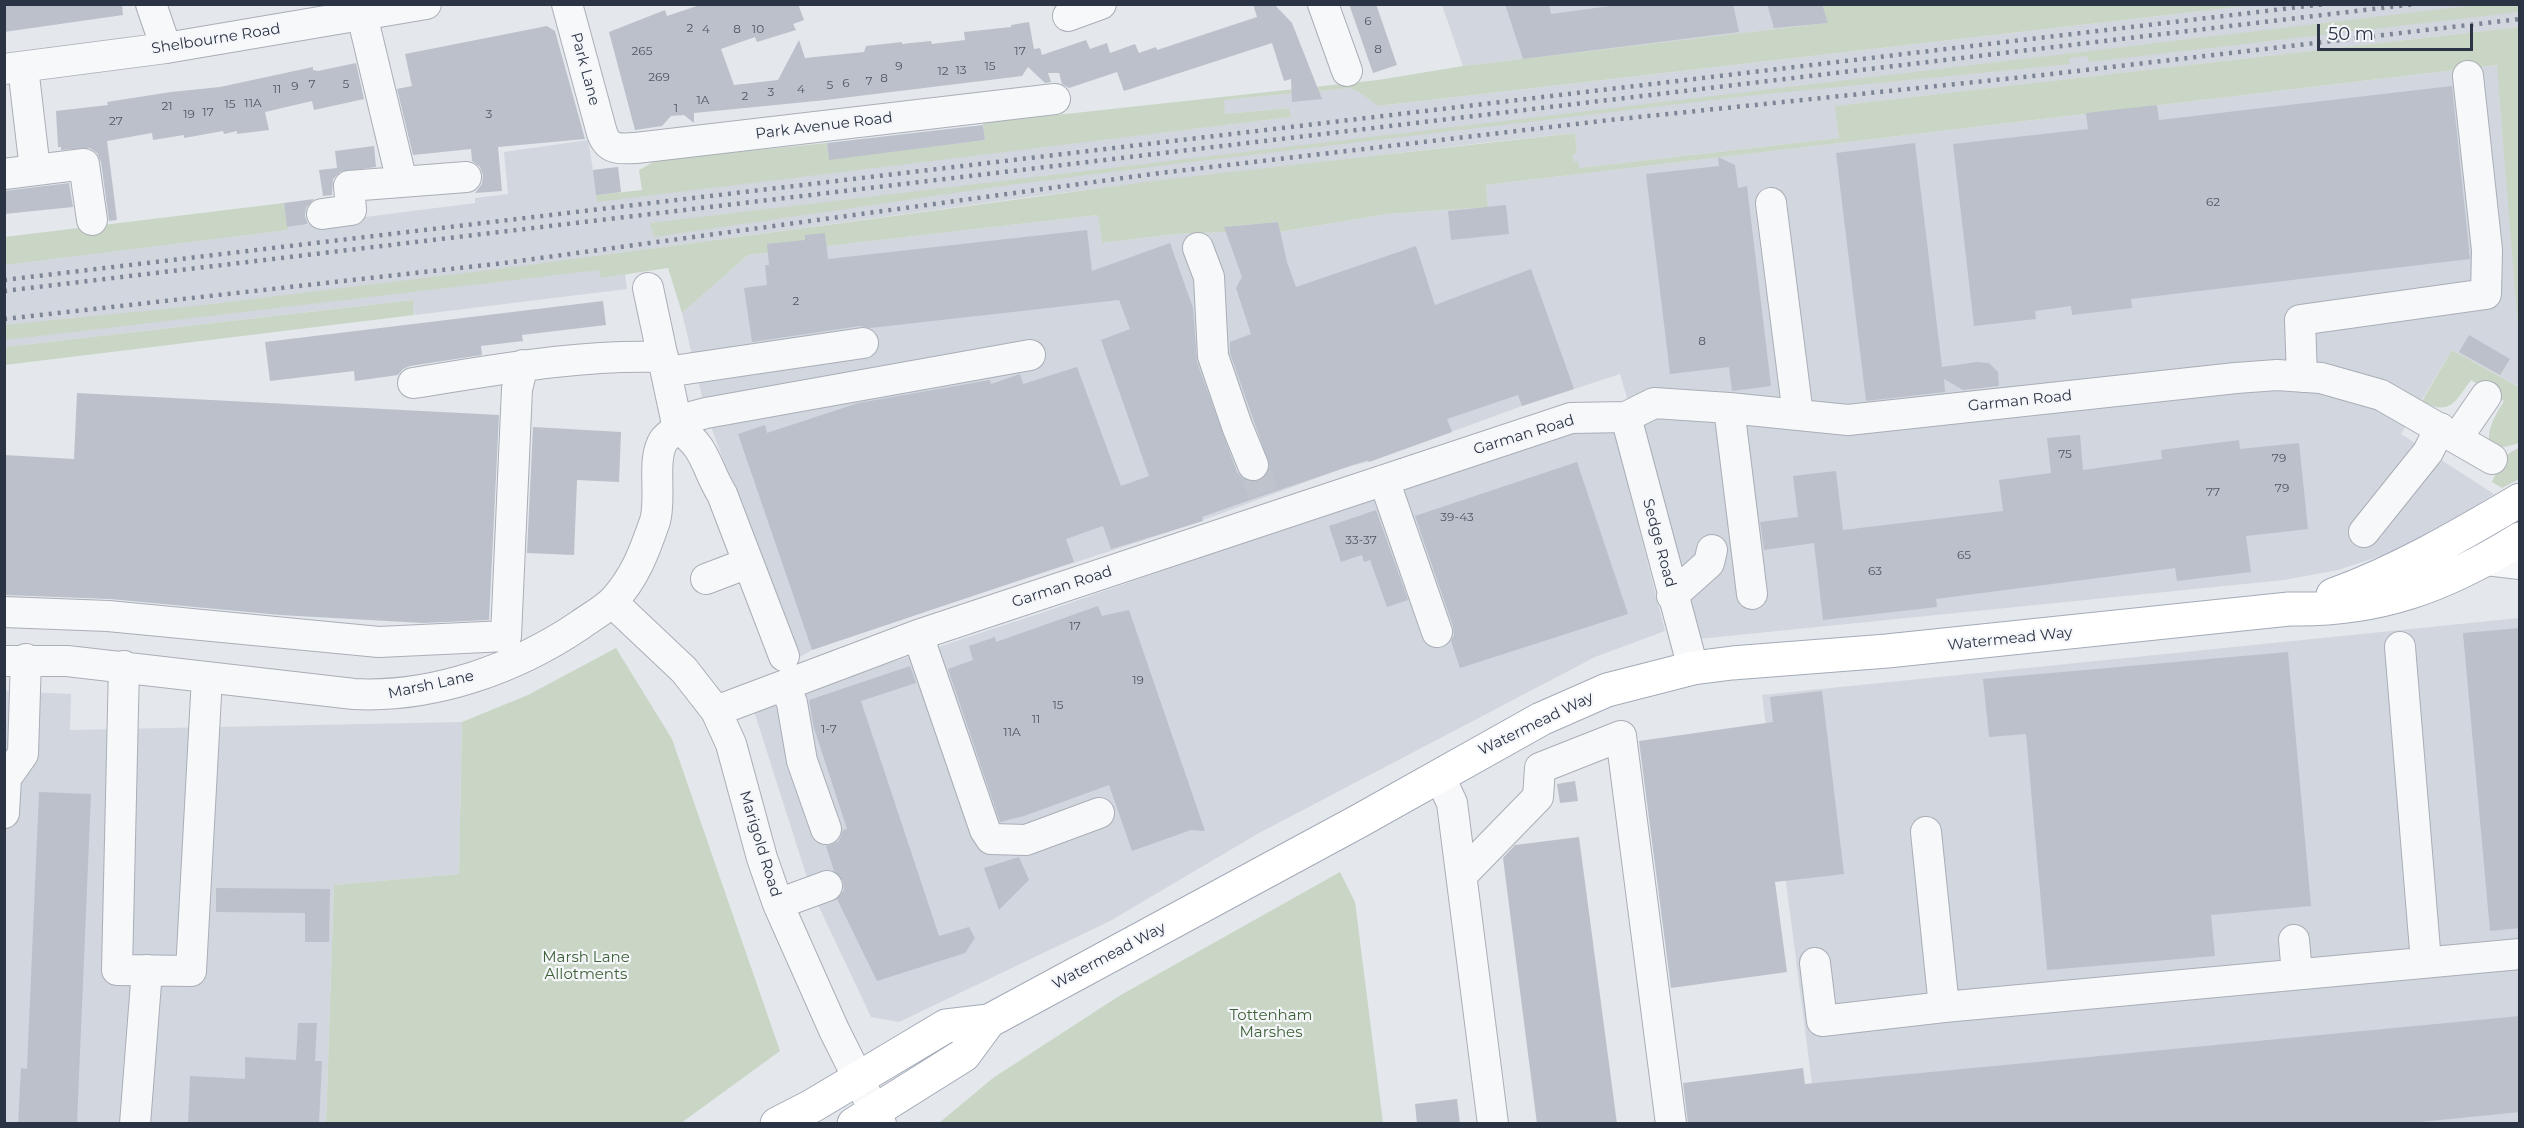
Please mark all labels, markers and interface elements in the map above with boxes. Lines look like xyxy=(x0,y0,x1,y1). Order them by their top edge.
scale bar xyxy=(2320,12,2476,50)
house number: 6 xyxy=(1364,14,1372,28)
street label: Shelbourne Road xyxy=(150,20,282,58)
house number: 2 xyxy=(687,21,693,35)
house number: 4 xyxy=(702,22,710,36)
house number: 8 xyxy=(733,22,741,36)
house number: 10 xyxy=(752,22,764,36)
text: 50 m xyxy=(2328,23,2374,45)
street label: Park Lane xyxy=(567,30,603,108)
house number: 8 xyxy=(1374,42,1382,56)
house number: 265 xyxy=(632,44,652,58)
house number: 17 xyxy=(1014,44,1026,58)
house number: 9 xyxy=(895,59,903,73)
house number: 15 xyxy=(984,59,996,73)
house number: 13 xyxy=(955,63,967,77)
house number: 12 xyxy=(937,64,949,78)
house number: 269 xyxy=(648,70,670,84)
house number: 8 xyxy=(880,71,888,85)
house number: 7 xyxy=(865,74,873,88)
house number: 6 xyxy=(842,76,850,90)
house number: 7 xyxy=(308,77,316,91)
house number: 5 xyxy=(343,77,349,91)
house number: 5 xyxy=(827,78,833,92)
house number: 9 xyxy=(291,79,299,93)
house number: 11 xyxy=(273,82,281,96)
house number: 4 xyxy=(797,82,805,96)
house number: 3 xyxy=(768,85,774,99)
house number: 2 xyxy=(742,89,748,103)
house number: 1A xyxy=(697,93,709,107)
house number: 11A xyxy=(244,96,262,110)
house number: 15 xyxy=(224,97,236,111)
house number: 21 xyxy=(161,99,173,113)
house number: 1 xyxy=(674,101,678,115)
house number: 17 xyxy=(202,105,214,119)
house number: 19 xyxy=(183,107,195,121)
house number: 3 xyxy=(486,107,492,121)
street label: Park Avenue Road xyxy=(754,109,894,143)
house number: 27 xyxy=(109,114,123,128)
house number: 62 xyxy=(2206,195,2220,209)
house number: 2 xyxy=(793,294,799,308)
house number: 8 xyxy=(1698,334,1706,348)
street label: Garman Road xyxy=(1967,387,2073,415)
street label: Garman Road xyxy=(1471,411,1577,459)
house number: 75 xyxy=(2058,447,2072,461)
house number: 79 xyxy=(2272,451,2286,465)
house number: 79 xyxy=(2275,481,2289,495)
house number: 77 xyxy=(2206,485,2220,499)
street label: Sedge Road xyxy=(1639,497,1679,589)
house number: 39-43 xyxy=(1440,510,1474,524)
house number: 33-37 xyxy=(1345,533,1377,547)
house number: 65 xyxy=(1957,548,1971,562)
street label: Garman Road xyxy=(1010,562,1114,612)
house number: 63 xyxy=(1868,564,1882,578)
house number: 17 xyxy=(1069,619,1081,633)
street label: Watermead Way xyxy=(1947,623,2073,655)
street label: Marsh Lane xyxy=(386,667,476,703)
house number: 19 xyxy=(1132,673,1144,687)
street label: Watermead Way xyxy=(1476,688,1596,760)
house number: 15 xyxy=(1052,698,1064,712)
house number: 11 xyxy=(1032,712,1040,726)
house number: 1-7 xyxy=(821,722,837,736)
house number: 11A xyxy=(1003,725,1021,739)
street label: Marigold Road xyxy=(735,789,785,899)
street label: Watermead Way xyxy=(1049,919,1169,993)
park label: Marsh Lane Allotments xyxy=(542,949,630,984)
park label: Tottenham Marshes xyxy=(1230,1007,1312,1042)

